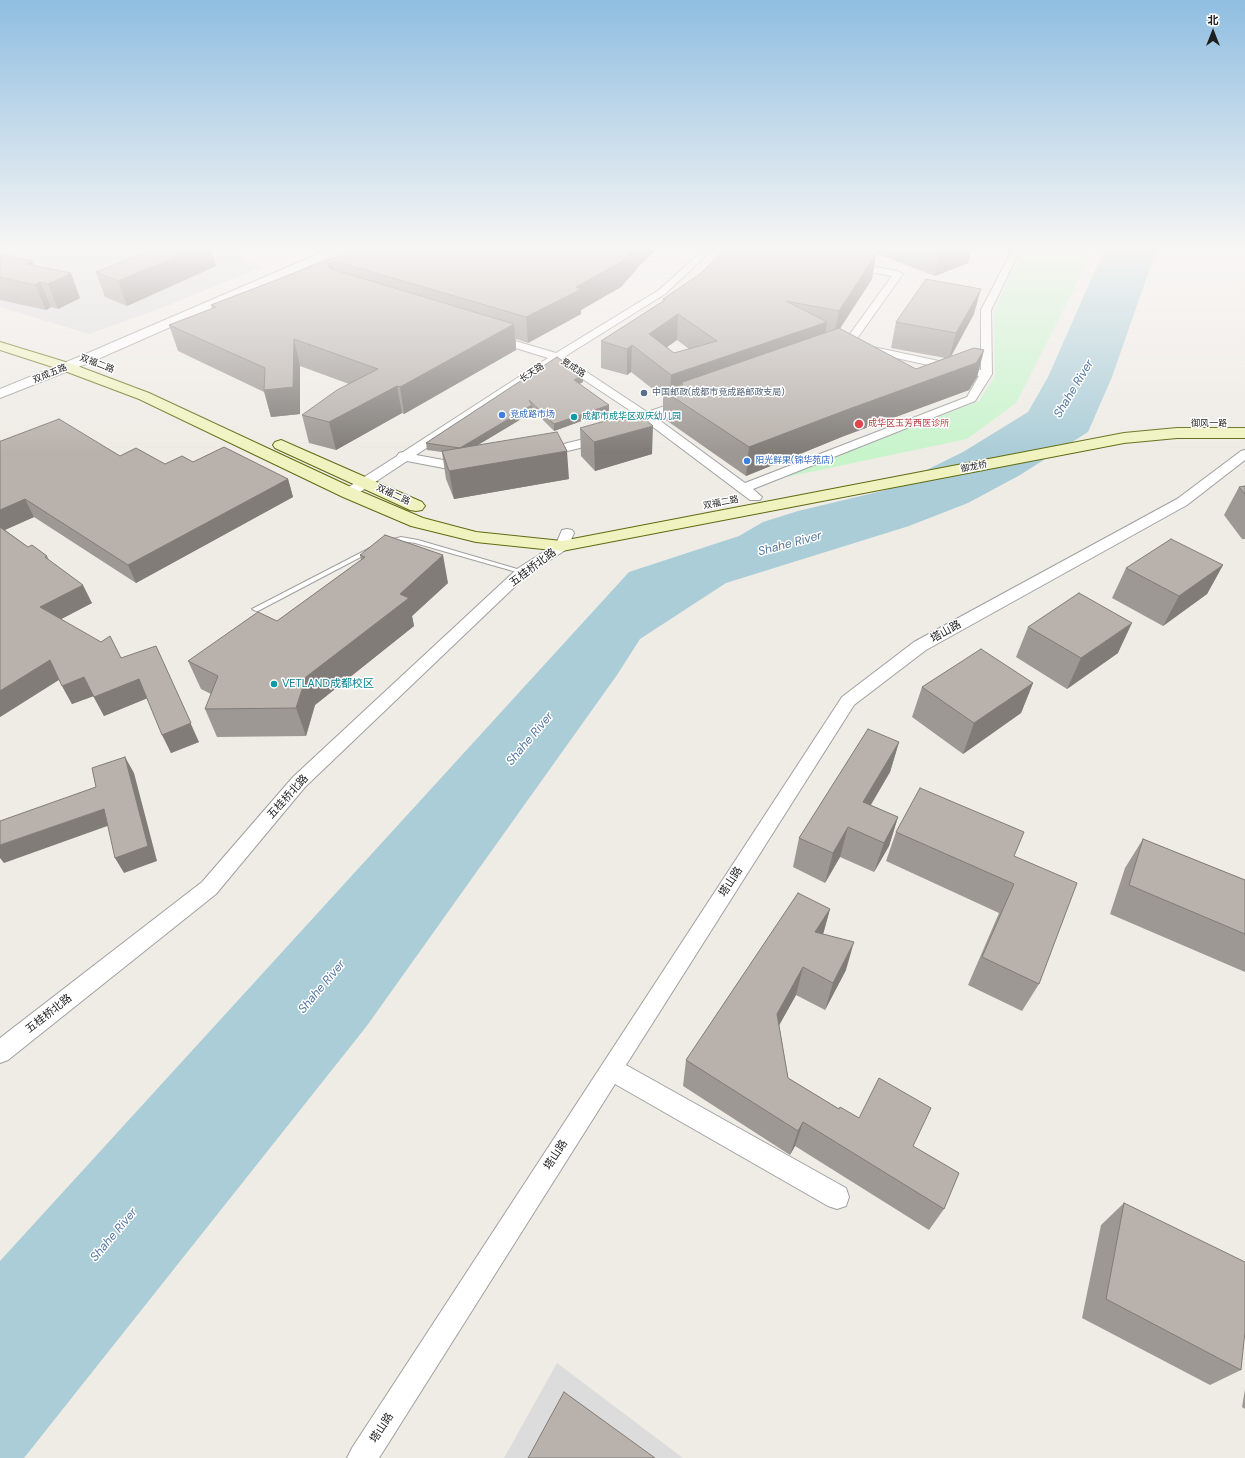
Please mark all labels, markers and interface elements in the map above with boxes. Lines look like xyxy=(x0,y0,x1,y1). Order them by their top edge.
north arrow xyxy=(1193,12,1233,52)
text: 北 xyxy=(1208,13,1219,27)
street label: 双福二路 xyxy=(78,353,116,375)
street label: 竞成路 xyxy=(559,356,587,380)
water label: Shahe River xyxy=(1051,357,1097,421)
street label: 长天路 xyxy=(518,361,546,385)
street label: 双成五路 xyxy=(31,362,69,386)
marker: 中国邮政(成都市竞成路邮政支局) xyxy=(639,388,649,398)
place label: 中国邮政(成都市竞成路邮政支局) xyxy=(652,388,785,398)
marker: 竞成路市场 xyxy=(497,410,507,420)
place label: 竞成路市场 xyxy=(510,410,555,420)
marker: 成都市成华区双庆幼儿园 xyxy=(569,412,579,422)
place label: 成都市成华区双庆幼儿园 xyxy=(582,412,681,422)
marker: 成华区玉芳西医诊所 xyxy=(853,418,865,430)
place label: 成华区玉芳西医诊所 xyxy=(868,419,949,429)
street label: 御风一路 xyxy=(1191,419,1227,429)
marker: 阳光鲜果(锦华苑店) xyxy=(742,456,752,466)
place label: 阳光鲜果(锦华苑店) xyxy=(755,456,834,466)
street label: 御龙桥 xyxy=(960,459,988,475)
street label: 双福二路 xyxy=(374,482,412,508)
street label: 双福二路 xyxy=(702,494,740,512)
water label: Shahe River xyxy=(757,529,823,559)
street label: 五桂桥北路 xyxy=(507,546,559,590)
street label: 塔山路 xyxy=(928,618,964,646)
place label: VETLAND成都校区 xyxy=(282,677,374,691)
marker: VETLAND成都校区 xyxy=(269,679,279,689)
water label: Shahe River xyxy=(504,709,556,769)
street label: 五桂桥北路 xyxy=(265,772,311,822)
street label: 塔山路 xyxy=(716,865,746,899)
water label: Shahe River xyxy=(296,957,348,1017)
street label: 五桂桥北路 xyxy=(23,992,75,1036)
street label: 塔山路 xyxy=(541,1138,571,1172)
water label: Shahe River xyxy=(88,1205,140,1265)
street label: 塔山路 xyxy=(367,1411,397,1445)

